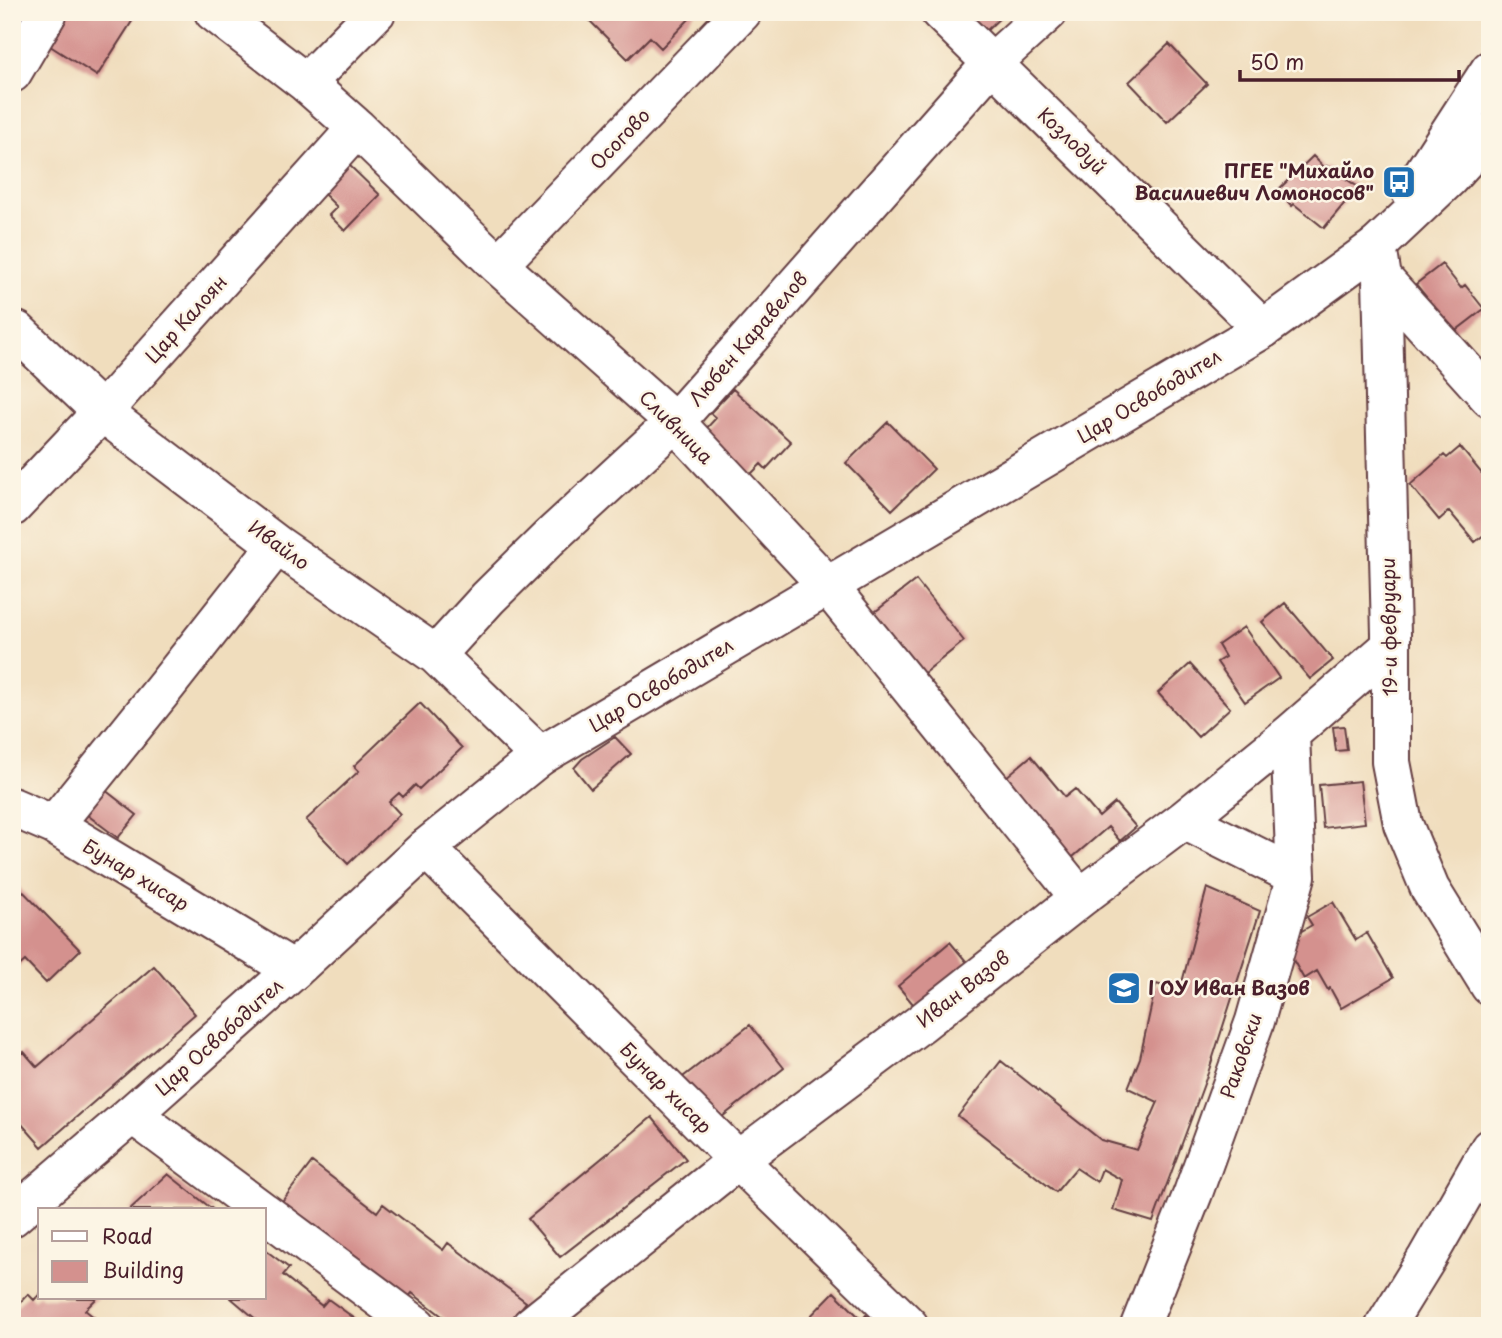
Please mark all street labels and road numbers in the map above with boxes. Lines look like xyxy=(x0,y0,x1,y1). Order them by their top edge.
street label: Осогово xyxy=(583,101,656,175)
street label: Козлодуй xyxy=(1032,101,1113,180)
street label: Любен Каравелов xyxy=(681,265,813,412)
street label: Цар Калоян xyxy=(138,268,233,369)
street label: Цар Освободител xyxy=(1071,341,1226,449)
street label: Сливница xyxy=(633,383,720,470)
street label: Ивайло xyxy=(243,512,316,576)
street label: 19-и февруари xyxy=(1373,557,1403,697)
street label: Цар Освободител xyxy=(583,630,738,738)
street label: Бунар хисар xyxy=(78,831,195,917)
street label: Иван Вазов xyxy=(910,943,1015,1033)
street label: Цар Освободител xyxy=(148,971,289,1101)
street label: Раковски xyxy=(1212,1009,1268,1102)
street label: Бунар хисар xyxy=(615,1035,719,1139)

